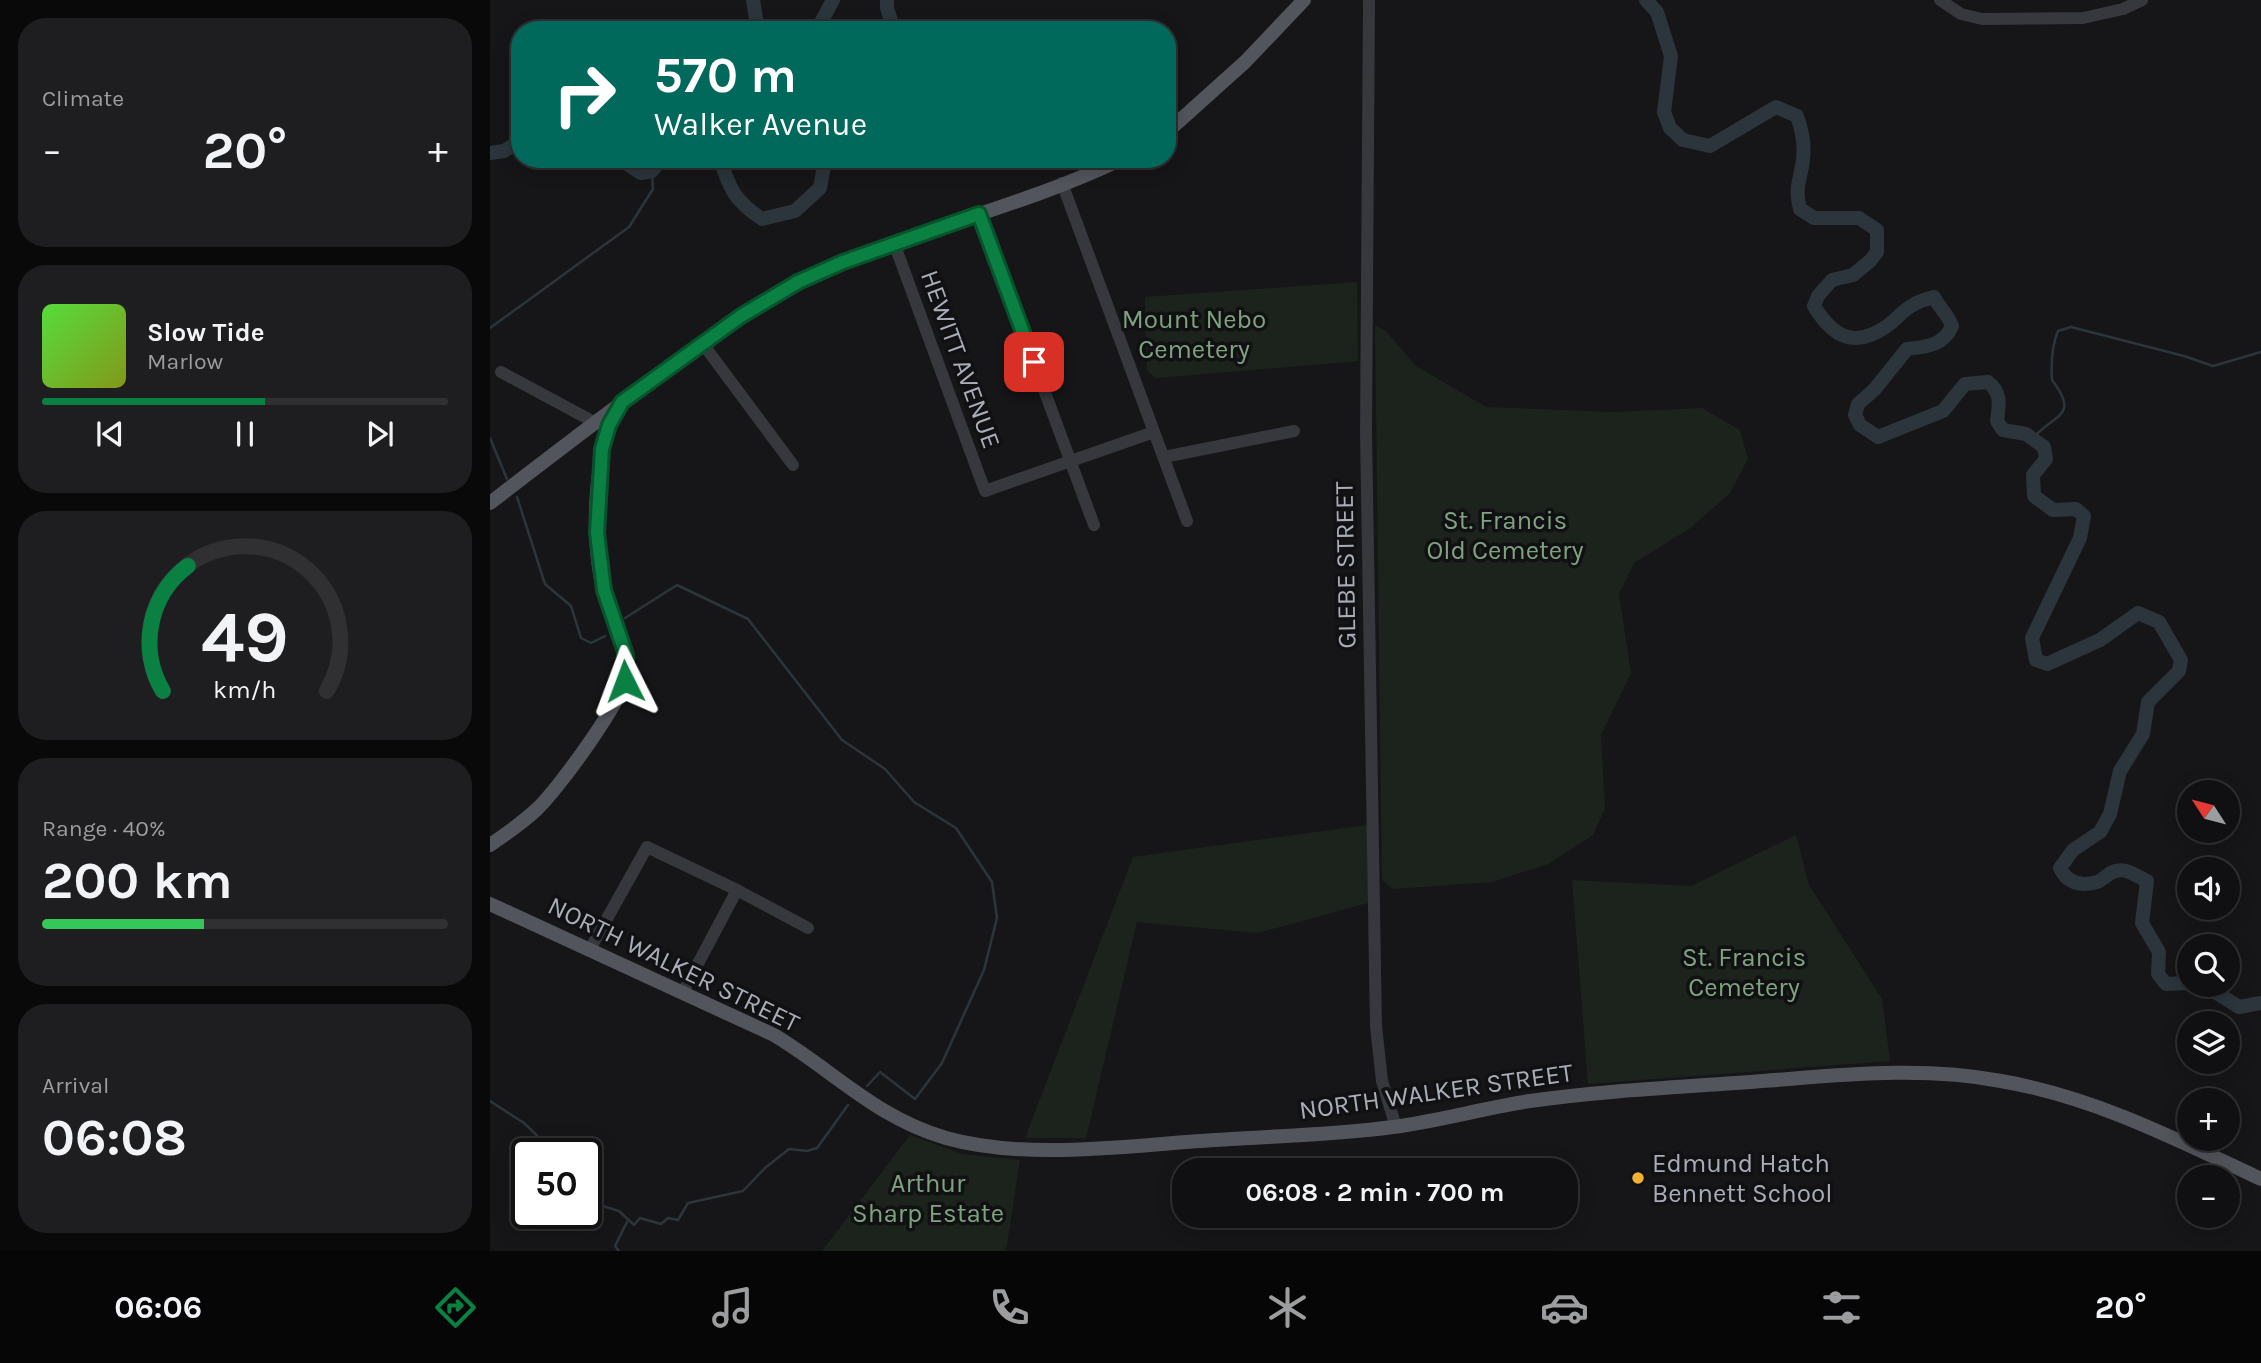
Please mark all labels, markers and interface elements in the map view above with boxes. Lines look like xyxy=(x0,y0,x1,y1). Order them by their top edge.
text: 570 m xyxy=(654,47,797,104)
icon: right xyxy=(539,49,630,140)
text: Climate xyxy=(42,85,124,112)
text: Walker Avenue xyxy=(654,106,867,143)
text: 20° xyxy=(203,120,287,181)
text: − xyxy=(42,128,62,173)
text: + xyxy=(428,128,448,173)
street label: HEWITT AVENUE xyxy=(914,266,1007,453)
park label: Mount Nebo Cemetery xyxy=(1122,304,1266,365)
text: Slow Tide xyxy=(147,317,265,348)
pin xyxy=(1004,332,1064,392)
icon: arrive xyxy=(1015,343,1053,381)
text: Marlow xyxy=(147,348,223,375)
icon: previous xyxy=(91,415,129,453)
icon: pause xyxy=(226,415,264,453)
icon: next xyxy=(361,415,399,453)
street label: GLEBE STREET xyxy=(1329,481,1362,649)
park label: St. Francis Old Cemetery xyxy=(1426,505,1584,566)
text: 49 xyxy=(201,595,289,680)
position arrow xyxy=(588,644,662,718)
text: km/h xyxy=(213,675,277,704)
north arrow xyxy=(2177,780,2240,844)
map controls xyxy=(2177,780,2240,1228)
text: Range · 40% xyxy=(42,815,166,842)
text: 200 km xyxy=(42,850,233,911)
button: sound xyxy=(2177,857,2240,920)
street label: NORTH WALKER STREET xyxy=(543,890,805,1039)
button: search xyxy=(2177,934,2240,997)
park label: St. Francis Cemetery xyxy=(1682,942,1806,1003)
button: layers xyxy=(2177,1011,2240,1074)
street label: NORTH WALKER STREET xyxy=(1297,1057,1575,1126)
text: Arrival xyxy=(42,1072,109,1099)
button: + xyxy=(2177,1088,2240,1151)
text: 06:08 xyxy=(42,1107,187,1168)
speed limit sign: 50 xyxy=(511,1138,602,1229)
place label: Edmund Hatch Bennett School xyxy=(1652,1148,1833,1209)
button: − xyxy=(2177,1165,2240,1228)
park label: Arthur Sharp Estate xyxy=(852,1168,1004,1229)
marker: Edmund Hatch Bennett School xyxy=(1630,1170,1646,1186)
text: 06:08 · 2 min · 700 m xyxy=(1246,1177,1504,1208)
icon: directions xyxy=(431,1283,480,1332)
icon: music xyxy=(708,1283,757,1332)
icon: phone xyxy=(985,1283,1034,1332)
icon: climate xyxy=(1263,1283,1312,1332)
icon: car xyxy=(1540,1283,1589,1332)
icon: filters xyxy=(1817,1283,1866,1332)
text: 06:06 xyxy=(114,1289,202,1326)
text: 20° xyxy=(2095,1289,2147,1326)

